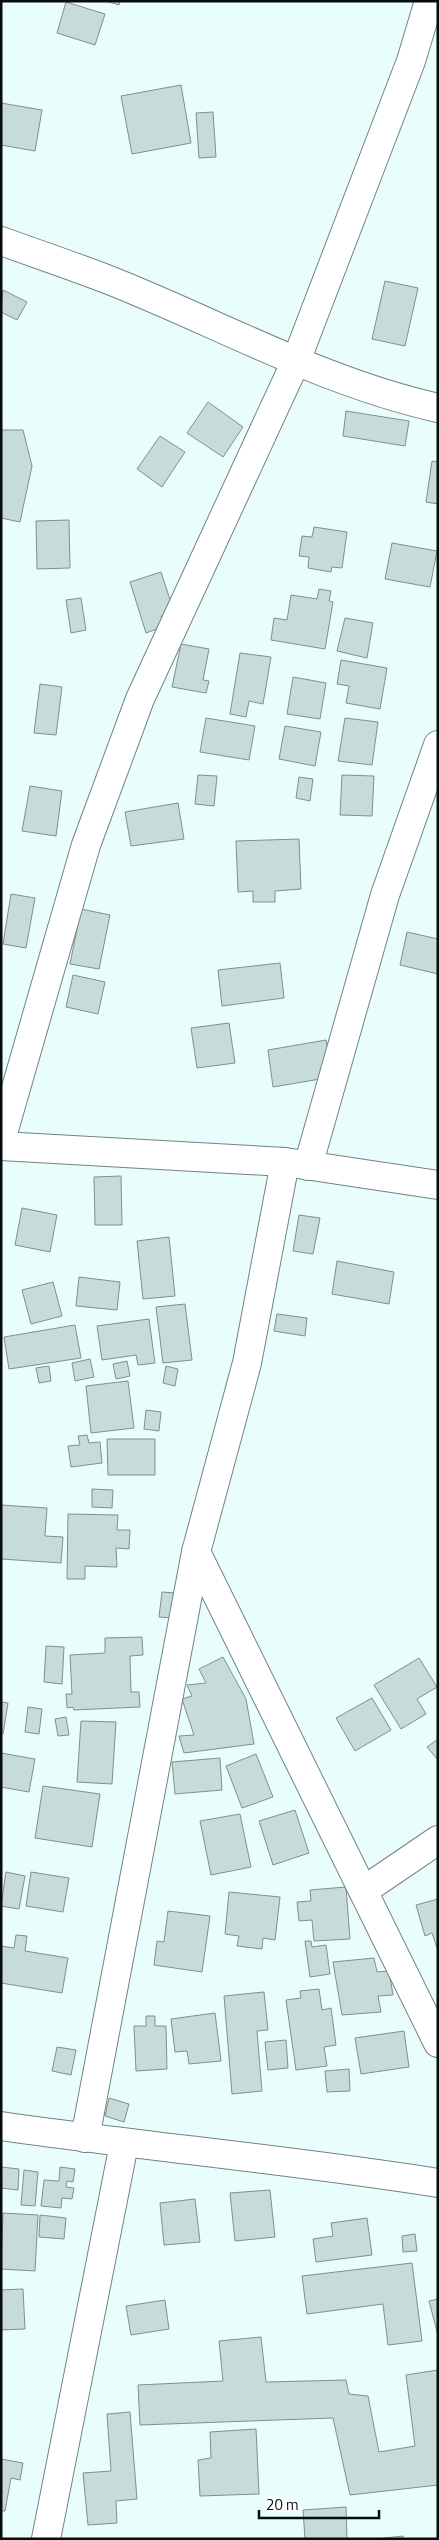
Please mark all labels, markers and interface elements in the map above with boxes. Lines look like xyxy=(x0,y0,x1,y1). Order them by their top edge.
scale bar xyxy=(259,2488,379,2520)
text: 20 m xyxy=(266,2493,299,2516)

